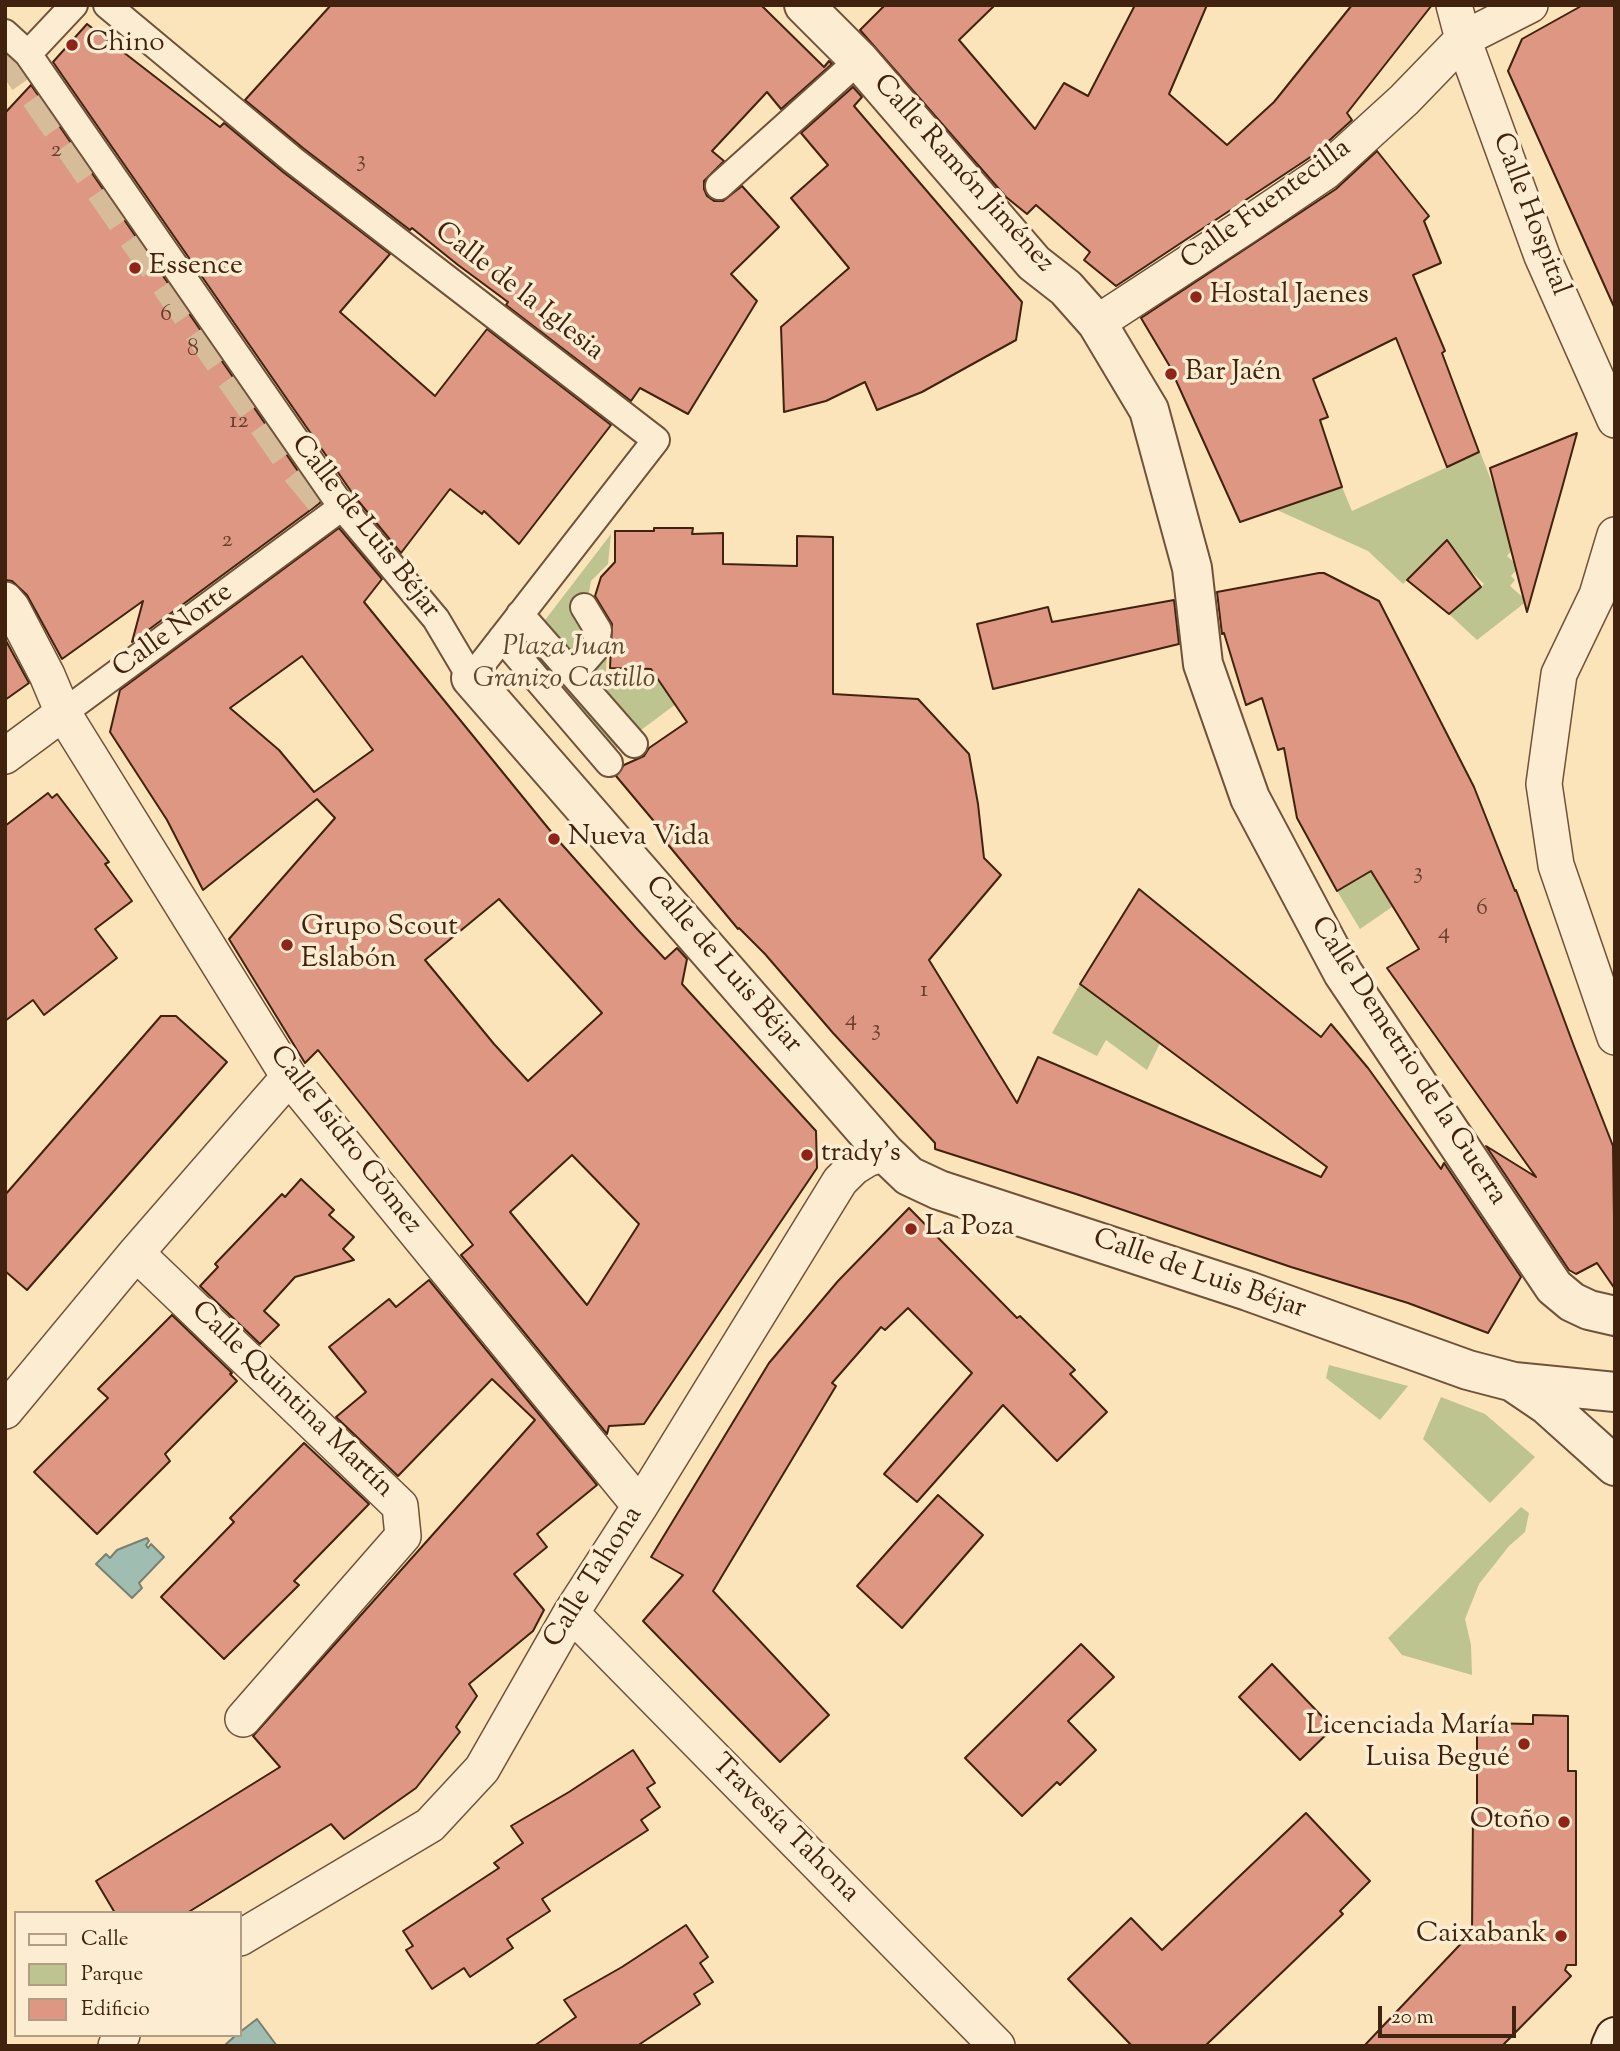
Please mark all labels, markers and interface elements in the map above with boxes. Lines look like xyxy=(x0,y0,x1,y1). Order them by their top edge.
place label: Chino xyxy=(86,28,165,62)
marker: Chino xyxy=(64,37,80,53)
street label: Calle Ramón Jiménez xyxy=(864,69,1060,281)
street label: Calle Hospital xyxy=(1483,129,1575,301)
street label: Calle Fuentecilla xyxy=(1176,133,1358,279)
house number: 2 xyxy=(50,138,62,166)
house number: 3 xyxy=(356,148,366,176)
street label: Calle de la Iglesia xyxy=(427,216,609,370)
place label: Essence xyxy=(149,251,243,285)
marker: Essence xyxy=(127,260,143,276)
place label: Hostal Jaenes xyxy=(1210,280,1369,314)
marker: Hostal Jaenes xyxy=(1188,289,1204,305)
house number: 6 xyxy=(160,302,172,330)
house number: 8 xyxy=(187,337,199,365)
place label: Bar Jaén xyxy=(1185,357,1282,391)
marker: Bar Jaén xyxy=(1163,366,1179,382)
house number: 12 xyxy=(229,409,249,437)
street label: Calle de Luis Béjar xyxy=(282,430,446,626)
house number: 2 xyxy=(221,528,233,556)
street label: Calle Norte xyxy=(108,577,240,687)
park label: Plaza Juan Granizo Castillo xyxy=(473,632,655,698)
place label: Nueva Vida xyxy=(568,822,710,856)
marker: Nueva Vida xyxy=(546,831,562,847)
house number: 3 xyxy=(1413,860,1423,888)
street label: Calle de Luis Béjar xyxy=(636,871,808,1061)
house number: 6 xyxy=(1476,896,1488,924)
place label: Grupo Scout Eslabón xyxy=(301,912,458,978)
street label: Calle Demetrio de la Guerra xyxy=(1301,912,1513,1212)
house number: 4 xyxy=(1438,920,1450,948)
marker: Grupo Scout Eslabón xyxy=(279,937,295,953)
house number: 1 xyxy=(920,978,928,1006)
house number: 4 xyxy=(845,1007,857,1035)
house number: 3 xyxy=(871,1017,881,1045)
street label: Calle Isidro Gómez xyxy=(260,1040,428,1242)
place label: trady's xyxy=(821,1138,901,1172)
marker: trady's xyxy=(799,1147,815,1163)
place label: La Poza xyxy=(925,1212,1014,1246)
marker: La Poza xyxy=(903,1221,919,1237)
street label: Calle de Luis Béjar xyxy=(1088,1224,1310,1328)
street label: Calle Quintina Martín xyxy=(183,1295,399,1507)
street label: Calle Tahona xyxy=(538,1501,652,1655)
place label: Licenciada María Luisa Begué xyxy=(1306,1711,1510,1777)
marker: Licenciada María Luisa Begué xyxy=(1516,1736,1532,1752)
street label: Travesía Tahona xyxy=(703,1749,865,1911)
place label: Otoño xyxy=(1470,1805,1550,1839)
marker: Otoño xyxy=(1556,1814,1572,1830)
legend xyxy=(14,1911,242,2037)
place label: Caixabank xyxy=(1416,1919,1547,1953)
text: Calle xyxy=(81,1925,129,1955)
marker: Caixabank xyxy=(1553,1928,1569,1944)
text: Parque xyxy=(81,1960,143,1990)
scale bar xyxy=(1382,1992,1520,2036)
text: Edificio xyxy=(81,1995,150,2025)
text: 20 m xyxy=(1391,2003,1434,2033)

